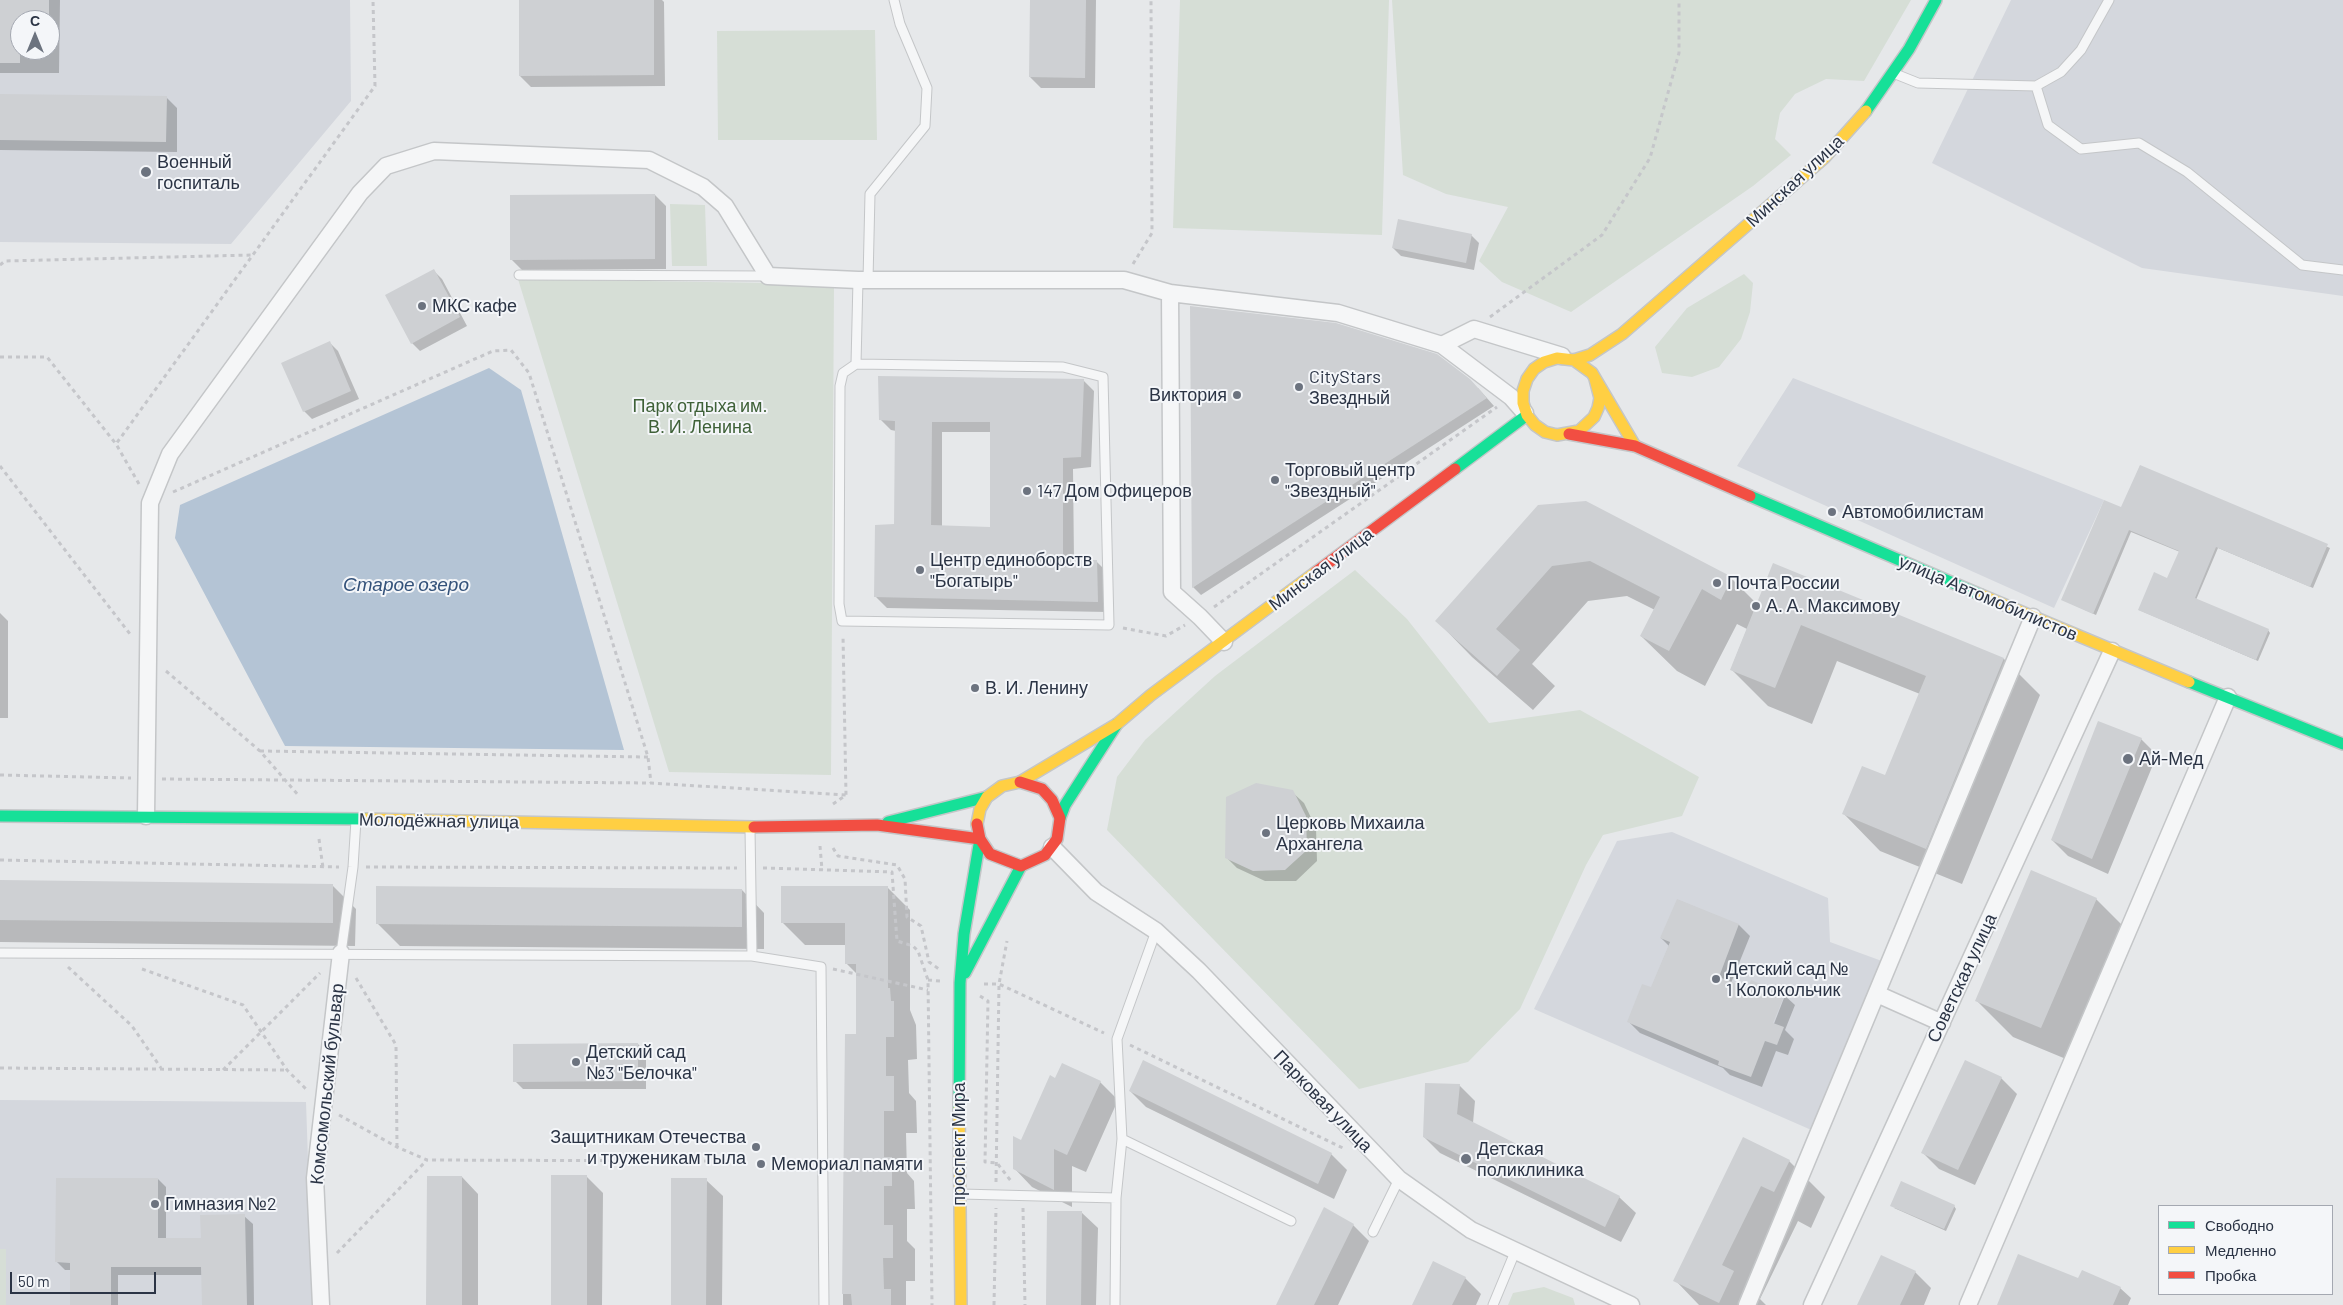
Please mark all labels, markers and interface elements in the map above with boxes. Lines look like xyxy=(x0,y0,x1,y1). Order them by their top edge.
north arrow xyxy=(10,10,60,60)
text: С xyxy=(30,12,40,29)
street label: Минская улица xyxy=(1742,130,1848,232)
place label: Военный госпиталь xyxy=(157,151,240,193)
marker: Военный госпиталь xyxy=(139,165,153,179)
place label: МКС кафе xyxy=(432,295,517,317)
marker: МКС кафе xyxy=(416,300,428,312)
place label: CityStars Звездный xyxy=(1309,366,1390,408)
marker: CityStars Звездный xyxy=(1293,381,1305,393)
place label: Виктория xyxy=(1149,384,1227,406)
marker: Виктория xyxy=(1231,389,1243,401)
park label: Парк отдыха им. В. И. Ленина xyxy=(633,395,767,438)
place label: Торговый центр "Звездный" xyxy=(1285,459,1415,502)
marker: Торговый центр "Звездный" xyxy=(1269,474,1281,486)
place label: 147 Дом Офицеров xyxy=(1037,480,1192,502)
marker: 147 Дом Офицеров xyxy=(1021,485,1033,497)
place label: Автомобилистам xyxy=(1842,501,1984,523)
marker: Автомобилистам xyxy=(1826,506,1838,518)
street label: Минская улица xyxy=(1265,523,1377,615)
place label: Центр единоборств "Богатырь" xyxy=(930,549,1092,592)
street label: улица Автомобилистов xyxy=(1895,551,2081,645)
marker: Центр единоборств "Богатырь" xyxy=(914,564,926,576)
place label: Почта России xyxy=(1727,572,1840,594)
water label: Старое озеро xyxy=(343,574,469,596)
marker: Почта России xyxy=(1711,577,1723,589)
place label: А. А. Максимову xyxy=(1766,595,1900,617)
marker: А. А. Максимову xyxy=(1750,600,1762,612)
place label: В. И. Ленину xyxy=(985,677,1088,699)
marker: В. И. Ленину xyxy=(969,682,981,694)
place label: Ай-Мед xyxy=(2139,748,2203,770)
marker: Ай-Мед xyxy=(2121,752,2135,766)
street label: Молодёжная улица xyxy=(359,809,519,833)
place label: Церковь Михаила Архангела xyxy=(1276,812,1424,854)
marker: Церковь Михаила Архангела xyxy=(1260,827,1272,839)
street label: Советская улица xyxy=(1923,910,2001,1046)
place label: Детский сад № 1 Колокольчик xyxy=(1726,958,1849,1001)
marker: Детский сад № 1 Колокольчик xyxy=(1710,973,1722,985)
street label: Комсомольский бульвар xyxy=(306,982,348,1186)
place label: Детский сад №3 "Белочка" xyxy=(586,1041,697,1084)
street label: Парковая улица xyxy=(1269,1046,1377,1156)
marker: Детский сад №3 "Белочка" xyxy=(570,1056,582,1068)
street label: проспект Мира xyxy=(948,1082,970,1206)
place label: Защитникам Отечества и труженикам тыла xyxy=(550,1126,746,1168)
place label: Детская поликлиника xyxy=(1477,1138,1584,1180)
marker: Защитникам Отечества и труженикам тыла xyxy=(750,1141,762,1153)
marker: Детская поликлиника xyxy=(1459,1152,1473,1166)
place label: Мемориал памяти xyxy=(771,1153,923,1175)
marker: Мемориал памяти xyxy=(755,1158,767,1170)
place label: Гимназия №2 xyxy=(165,1193,277,1215)
marker: Гимназия №2 xyxy=(149,1198,161,1210)
legend xyxy=(2158,1205,2333,1295)
text: Свободно xyxy=(2205,1216,2274,1234)
text: Медленно xyxy=(2205,1241,2276,1259)
scale bar xyxy=(12,1262,159,1294)
text: Пробка xyxy=(2205,1266,2256,1284)
text: 50 m xyxy=(18,1272,50,1290)

